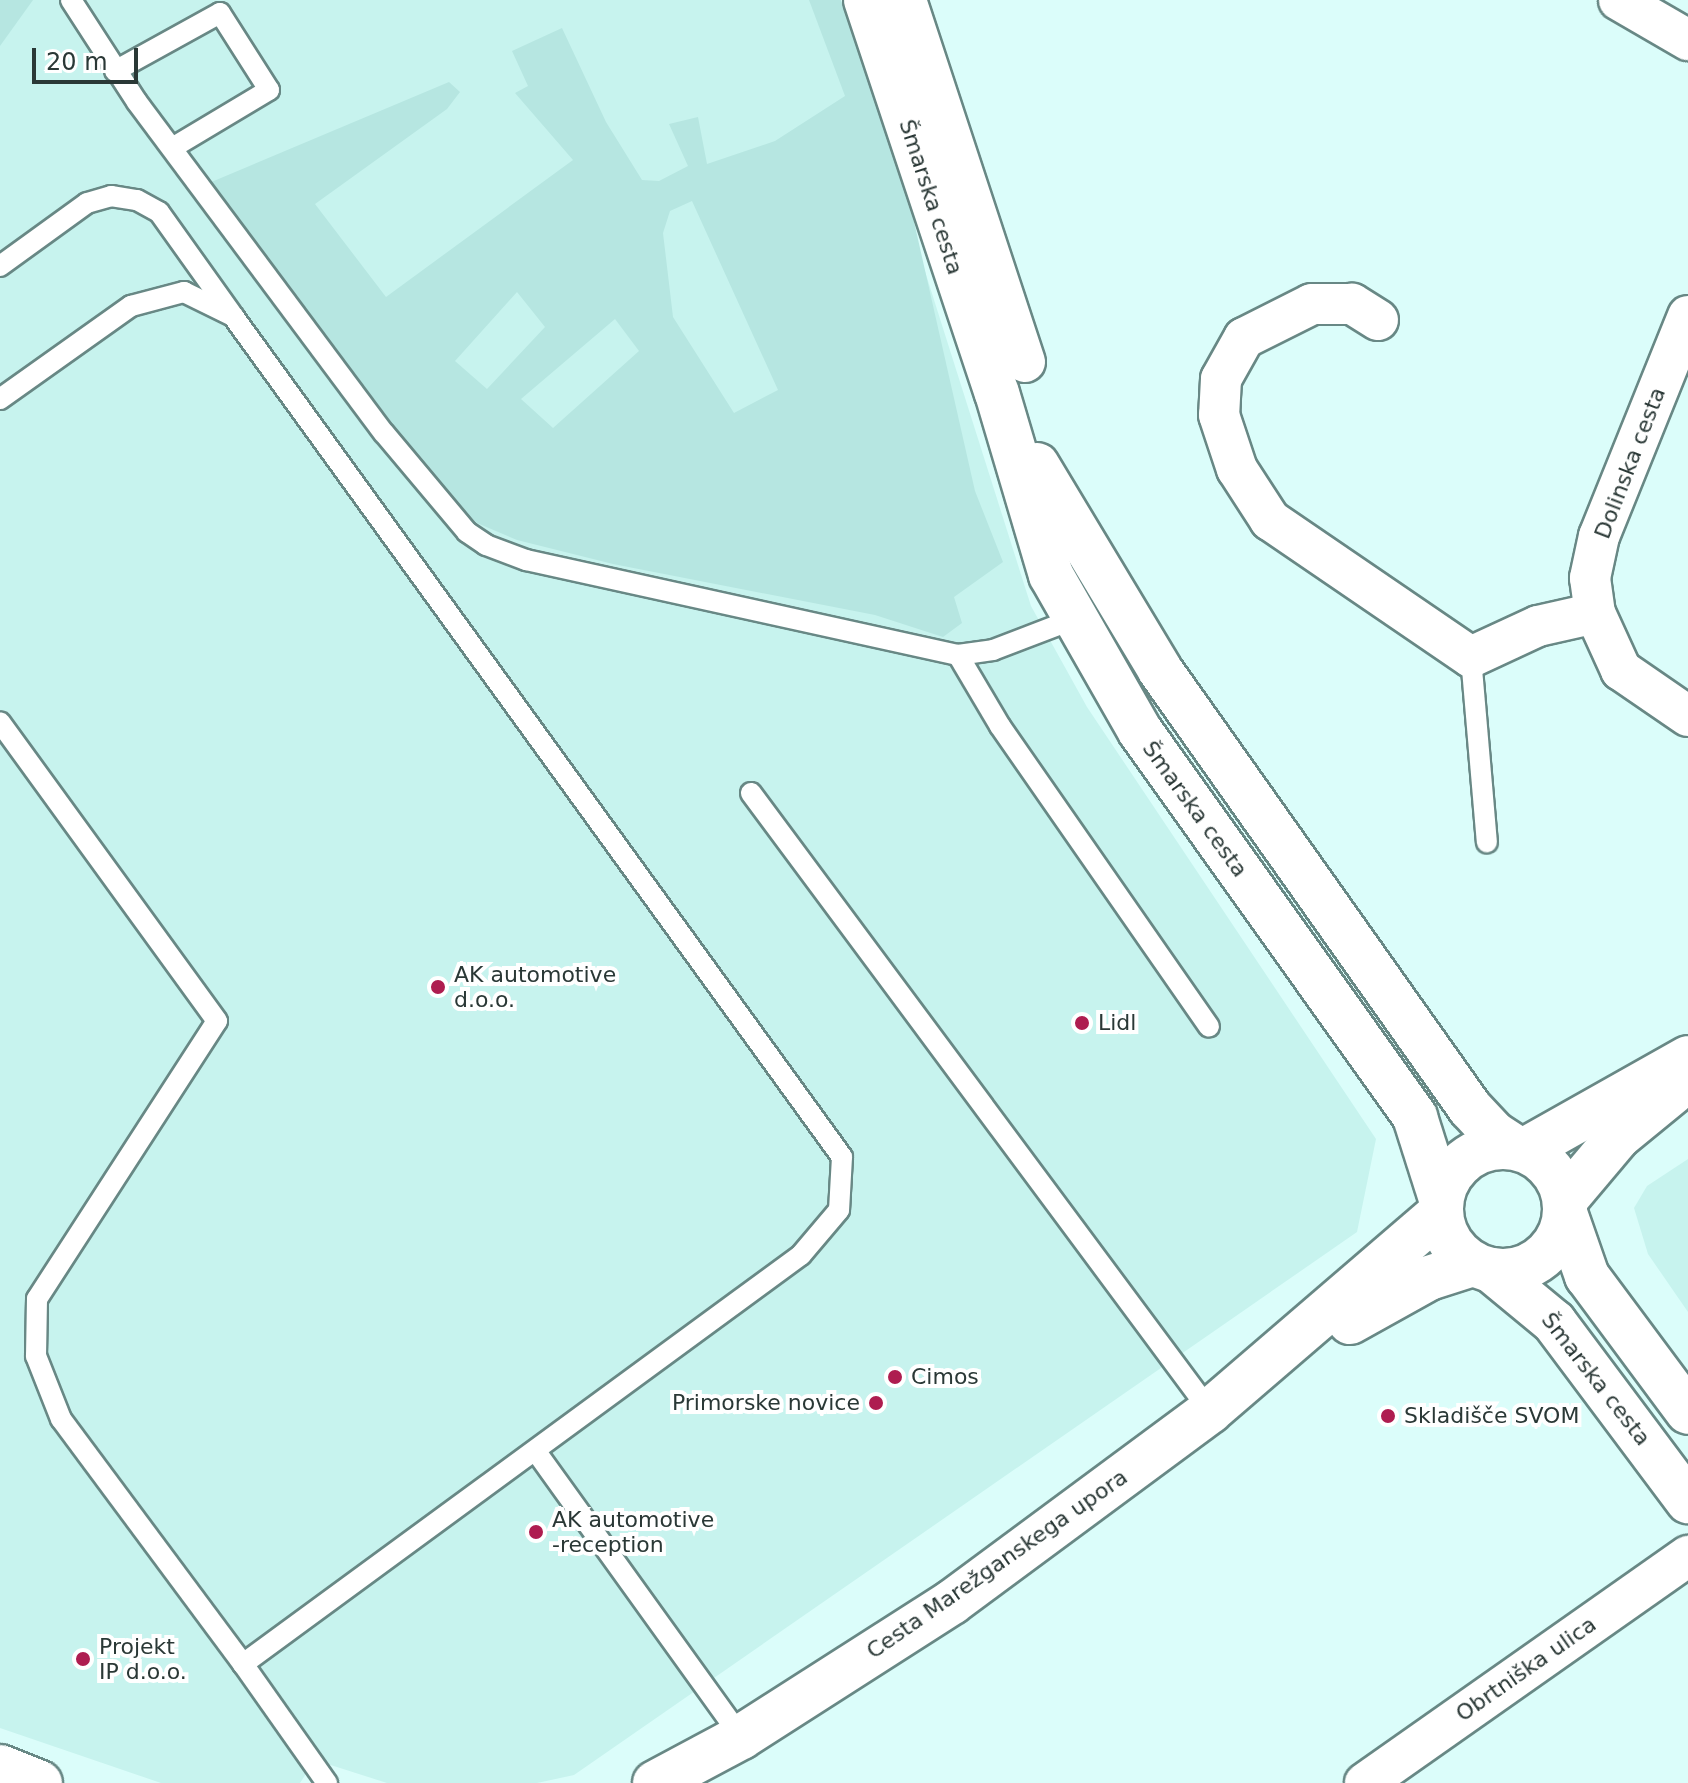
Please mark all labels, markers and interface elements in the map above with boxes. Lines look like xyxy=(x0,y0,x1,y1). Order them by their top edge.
scale bar xyxy=(36,32,142,82)
text: 20 m xyxy=(46,48,108,76)
street label: Šmarska cesta xyxy=(894,116,968,278)
street label: Dolinska cesta xyxy=(1589,384,1671,542)
street label: Šmarska cesta xyxy=(1137,736,1253,882)
place label: AK automotive d.o.o. xyxy=(454,961,616,1012)
marker: AK automotive d.o.o. xyxy=(429,978,447,996)
place label: Lidl xyxy=(1098,1010,1136,1036)
marker: Lidl xyxy=(1073,1014,1091,1032)
street label: Šmarska cesta xyxy=(1536,1307,1656,1451)
place label: Cimos xyxy=(911,1364,979,1390)
marker: Cimos xyxy=(886,1368,904,1386)
place label: Primorske novice xyxy=(672,1390,860,1416)
marker: Primorske novice xyxy=(867,1394,885,1412)
place label: Skladišče SVOM xyxy=(1404,1403,1579,1429)
marker: Skladišče SVOM xyxy=(1379,1407,1397,1425)
street label: Cesta Marežganskega upora xyxy=(862,1464,1132,1664)
place label: AK automotive -reception xyxy=(552,1506,714,1558)
marker: AK automotive -reception xyxy=(527,1523,545,1541)
street label: Obrtniška ulica xyxy=(1451,1611,1601,1727)
place label: Projekt IP d.o.o. xyxy=(99,1633,187,1684)
marker: Projekt IP d.o.o. xyxy=(74,1650,92,1668)

